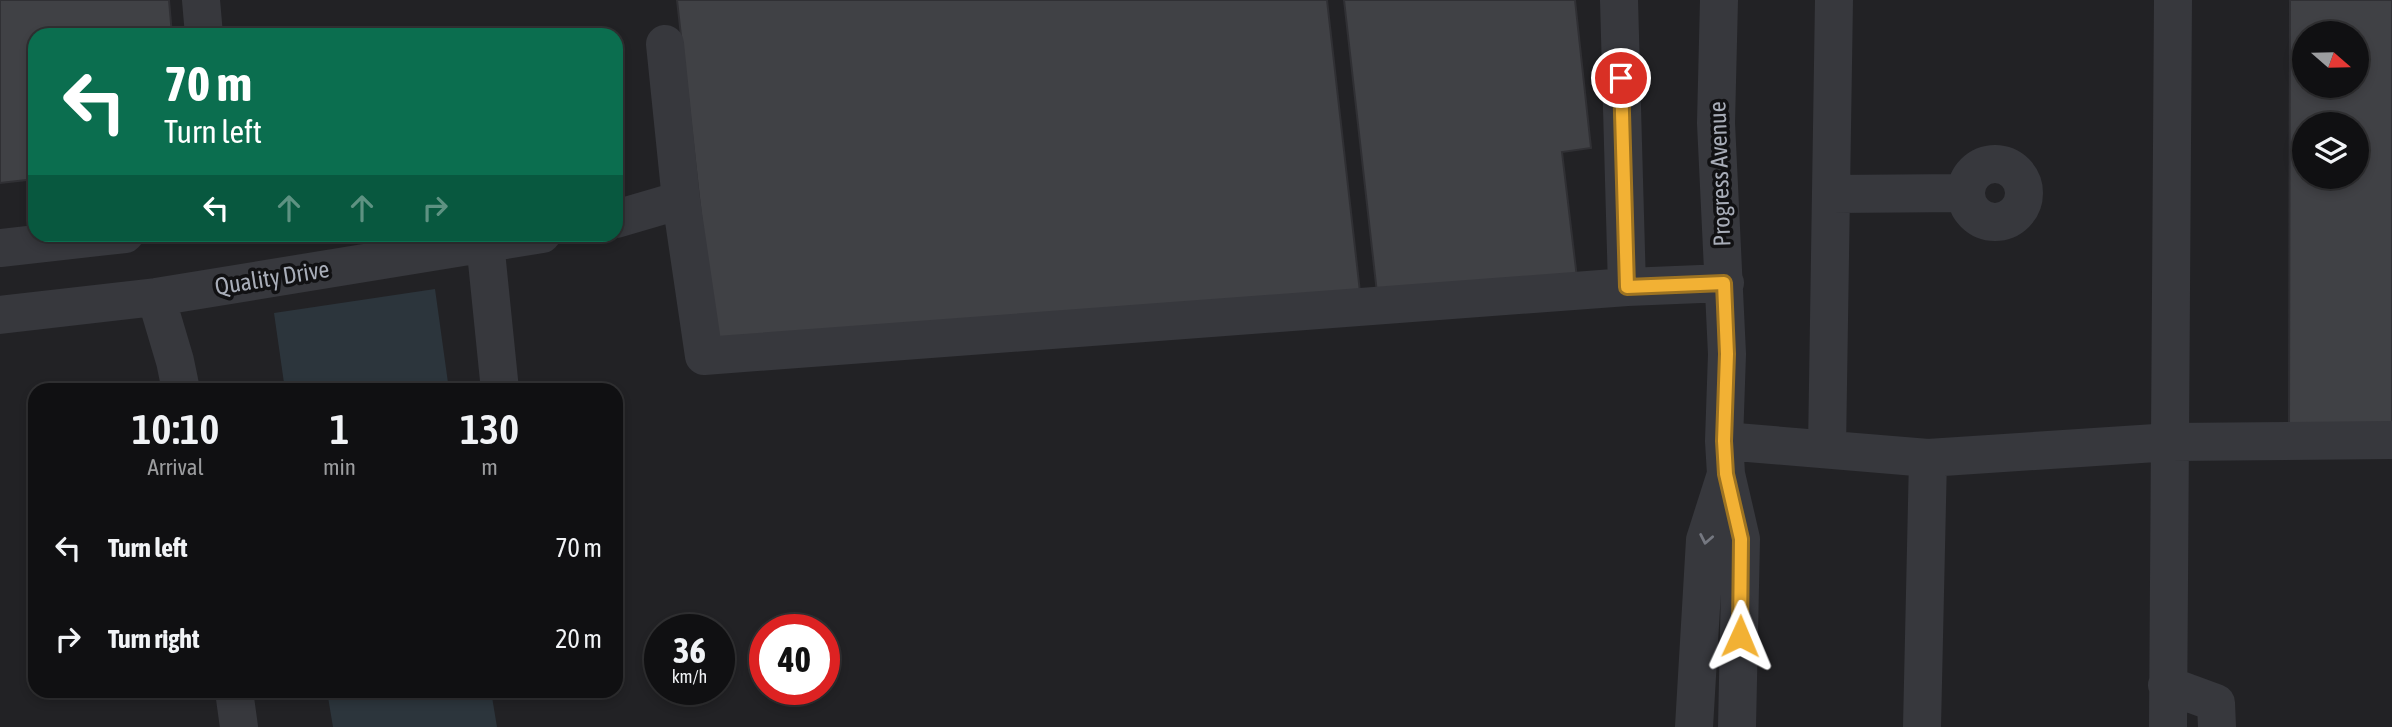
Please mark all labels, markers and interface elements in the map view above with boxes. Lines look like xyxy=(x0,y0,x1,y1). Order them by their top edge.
north arrow xyxy=(2292,21,2370,98)
map controls xyxy=(2292,21,2369,189)
pin xyxy=(1591,48,1651,108)
text: 70 m xyxy=(164,55,252,111)
icon: left xyxy=(49,56,140,147)
icon: arrive xyxy=(1602,59,1640,97)
street label: Progress Avenue xyxy=(1703,101,1736,247)
button: layers xyxy=(2292,112,2369,189)
text: Turn left xyxy=(164,113,262,150)
icon: left xyxy=(197,189,235,227)
icon: ahead xyxy=(270,189,308,227)
icon: ahead xyxy=(343,189,381,227)
icon: right xyxy=(416,189,454,227)
street label: Quality Drive xyxy=(213,255,331,300)
text: 10:10 xyxy=(132,405,219,453)
text: 1 xyxy=(330,405,349,453)
text: 130 xyxy=(460,405,519,453)
text: Arrival xyxy=(147,454,204,480)
text: min xyxy=(323,454,356,480)
text: m xyxy=(481,454,498,480)
icon: left xyxy=(49,529,87,567)
text: Turn left xyxy=(108,533,188,563)
text: 70 m xyxy=(555,533,602,563)
one-way arrow xyxy=(1700,533,1715,545)
position arrow xyxy=(1703,599,1777,673)
speed limit sign: 40 xyxy=(749,614,840,705)
icon: right xyxy=(49,620,87,658)
text: Turn right xyxy=(108,624,199,654)
text: 20 m xyxy=(555,624,602,654)
text: 36 xyxy=(673,630,706,670)
text: km/h xyxy=(672,666,707,687)

